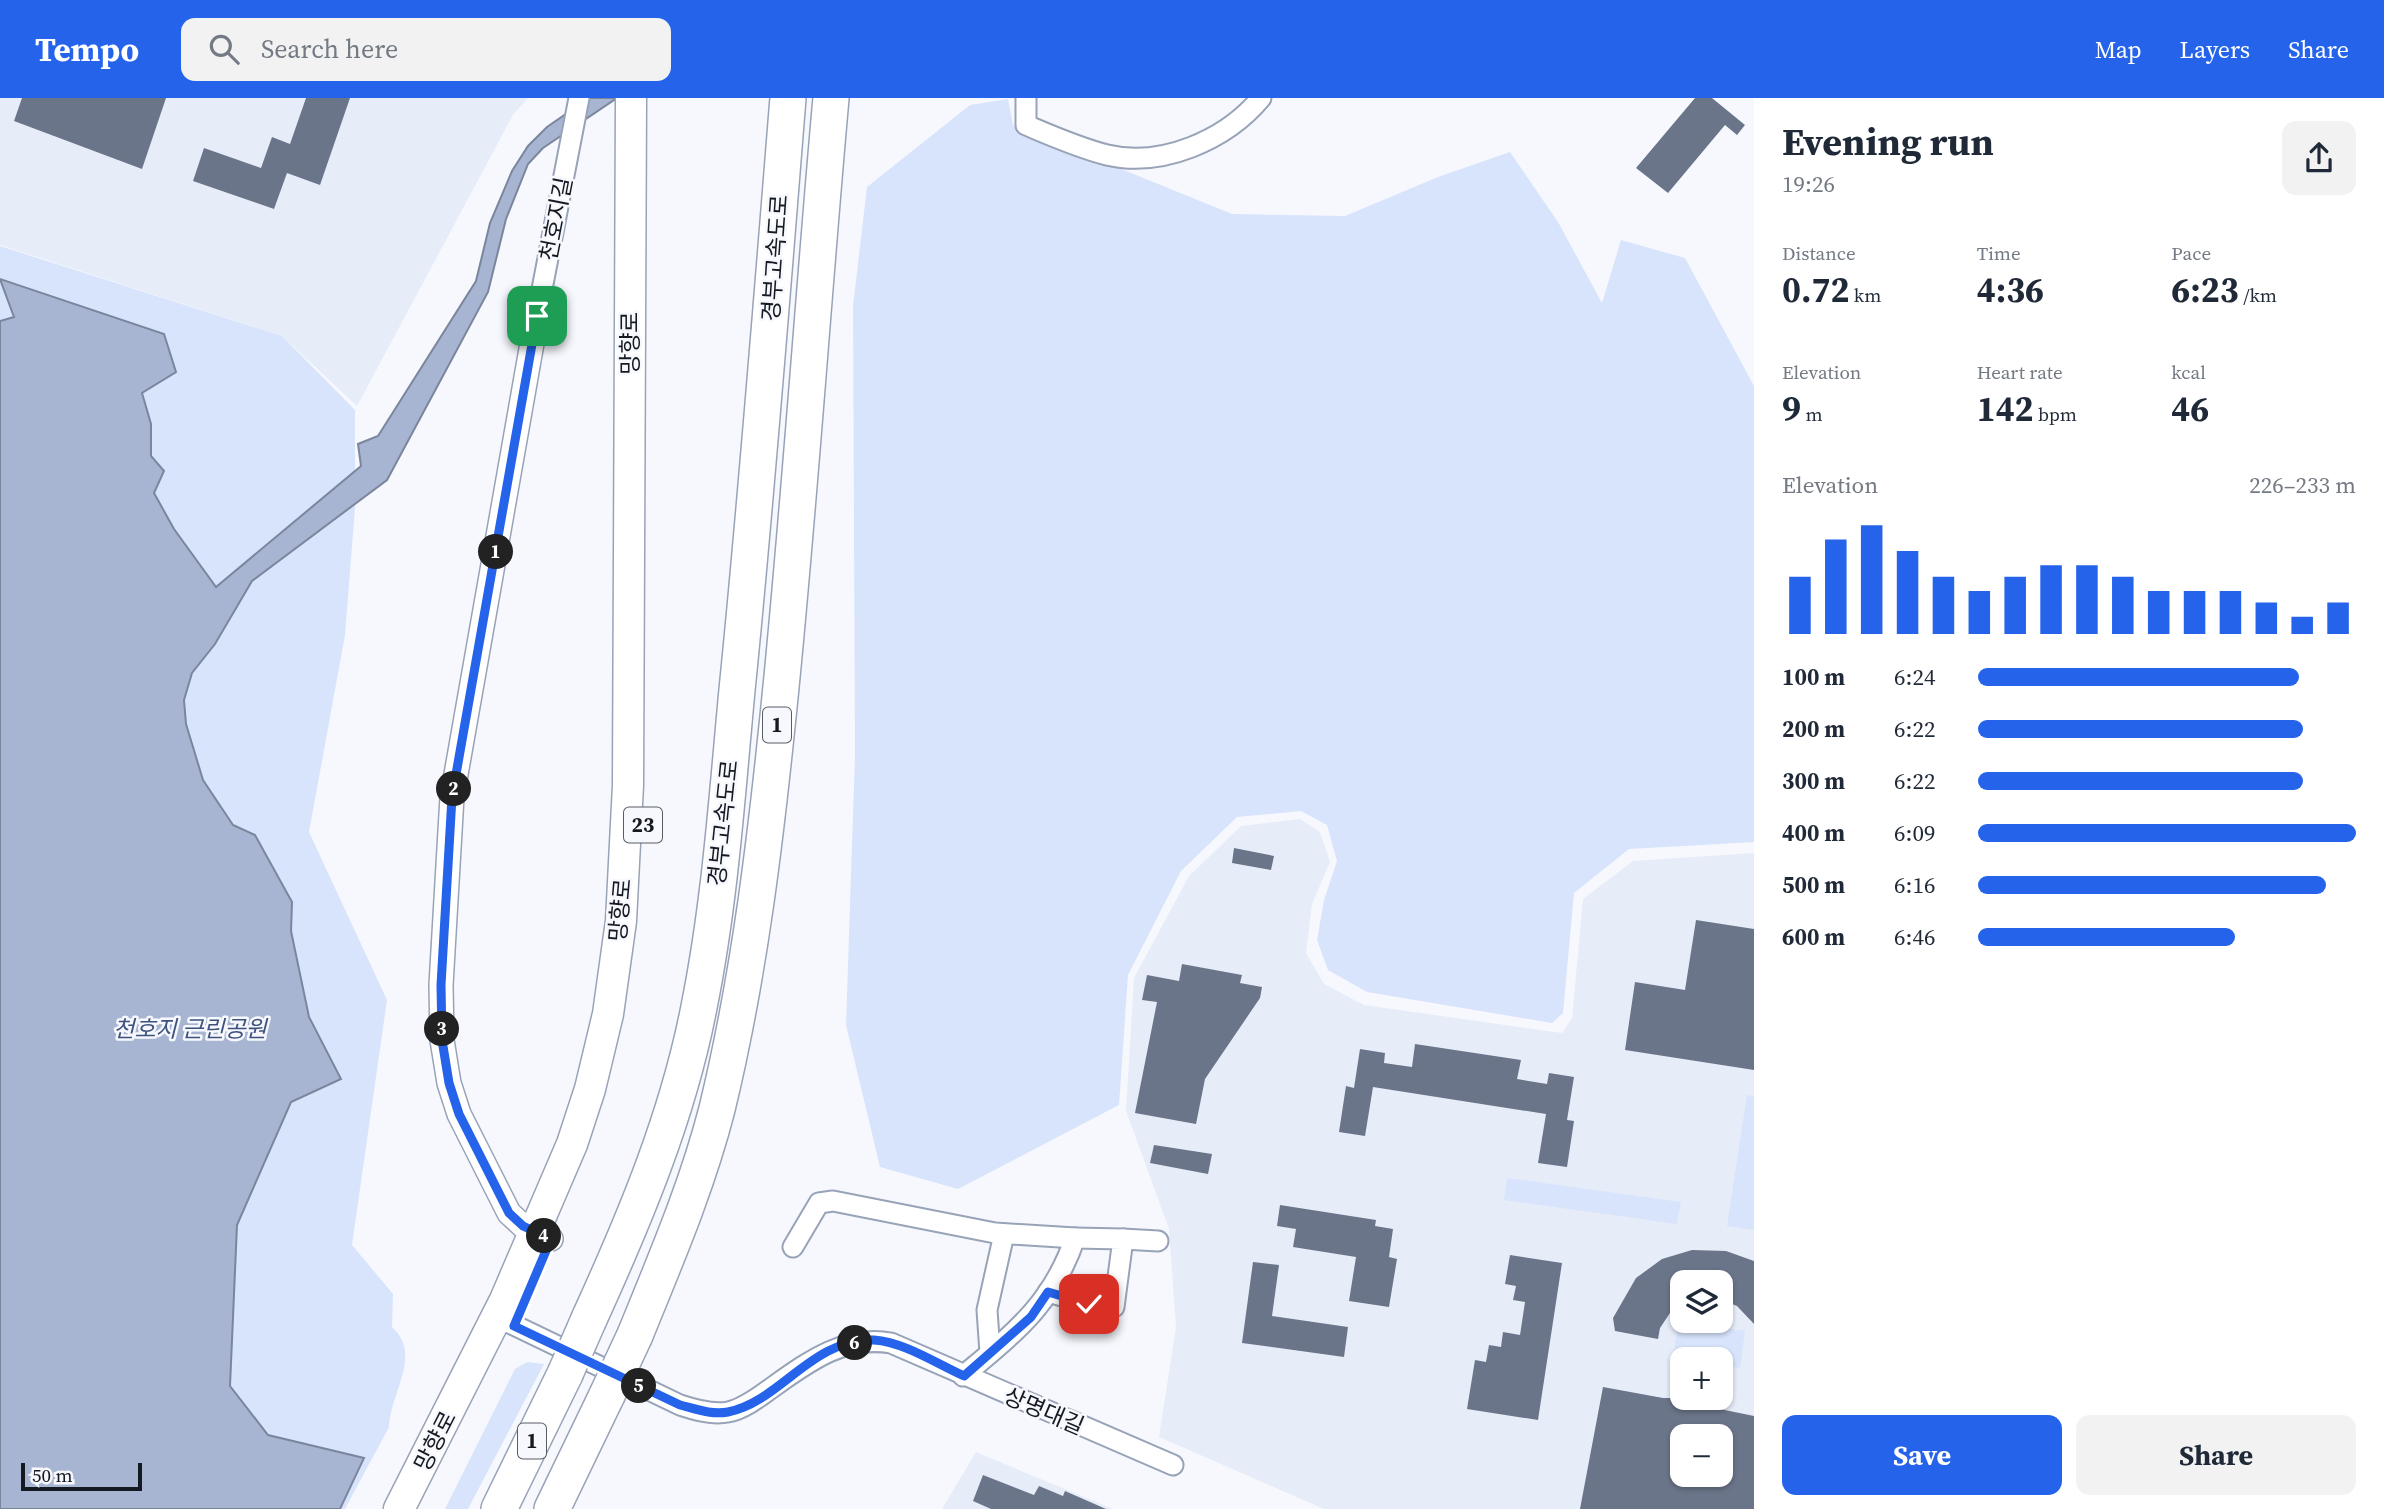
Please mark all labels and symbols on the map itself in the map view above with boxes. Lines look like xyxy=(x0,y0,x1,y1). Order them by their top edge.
street label: 천호지길 xyxy=(532,174,580,264)
street label: 경부고속도로 xyxy=(755,194,795,322)
pin xyxy=(507,286,567,346)
street label: 망향로 xyxy=(614,311,646,375)
pin: 1 xyxy=(478,534,514,570)
road number: 1 xyxy=(763,708,791,742)
street label: 경부고속도로 xyxy=(700,758,746,888)
pin: 2 xyxy=(436,772,472,806)
road number: 23 xyxy=(624,808,662,842)
street label: 망향로 xyxy=(601,877,639,943)
pin: 3 xyxy=(424,1012,460,1046)
park label: 천호지 근린공원 xyxy=(113,1013,269,1045)
pin: 4 xyxy=(526,1218,562,1254)
pin xyxy=(1059,1274,1119,1334)
pin: 6 xyxy=(838,1326,872,1360)
pin: 5 xyxy=(622,1368,656,1404)
street label: 상명대길 xyxy=(999,1380,1089,1442)
street label: 망향로 xyxy=(406,1405,464,1477)
road number: 1 xyxy=(518,1424,546,1458)
scale bar xyxy=(21,1460,142,1492)

